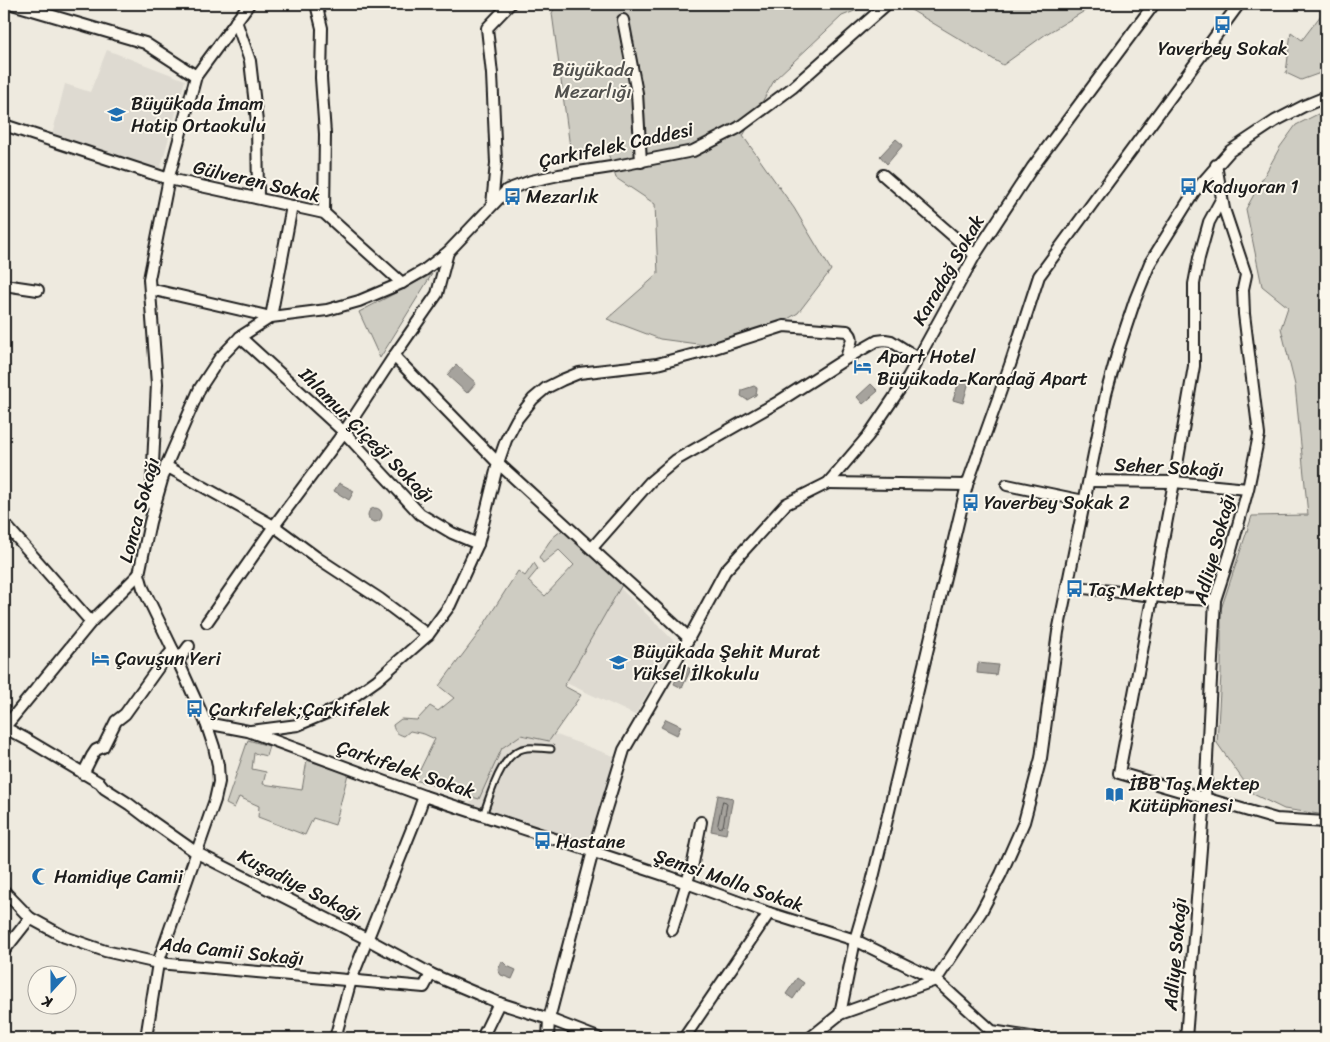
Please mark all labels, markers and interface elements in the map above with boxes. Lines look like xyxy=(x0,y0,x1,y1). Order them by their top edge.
bus stop icon: Yaverbey Sokak xyxy=(1213,15,1233,35)
place label: Yaverbey Sokak xyxy=(1158,32,1288,65)
park label: Büyükada Mezarlığı xyxy=(552,53,634,108)
place label: Büyükada İmam Hatip Ortaokulu xyxy=(131,87,266,142)
school or university icon: Büyükada İmam Hatip Ortaokulu xyxy=(107,104,127,124)
street label: Çarkıfelek Caddesi xyxy=(536,112,697,177)
street label: Gülveren Sokak xyxy=(190,150,324,212)
place label: Kadıyoran 1 xyxy=(1202,170,1299,203)
bus stop icon: Kadıyoran 1 xyxy=(1178,176,1198,196)
place label: Mezarlık xyxy=(526,180,599,213)
bus stop icon: Mezarlık xyxy=(502,186,522,206)
street label: Karadağ Sokak xyxy=(903,207,994,332)
place label: Apart Hotel Büyükada-Karadağ Apart xyxy=(876,340,1088,395)
hotel icon: Apart Hotel Büyükada-Karadağ Apart xyxy=(853,357,873,377)
street label: Ihlamur Çiçeği Sokağı xyxy=(290,358,443,511)
street label: Seher Sokağı xyxy=(1113,448,1225,486)
street label: Lonca Sokağı xyxy=(109,453,169,567)
place label: Yaverbey Sokak 2 xyxy=(984,486,1130,519)
street label: Adliye Sokağı xyxy=(1183,490,1245,609)
bus stop icon: Yaverbey Sokak 2 xyxy=(960,492,980,512)
place label: Taş Mektep xyxy=(1088,573,1184,606)
bus stop icon: Taş Mektep xyxy=(1064,579,1084,599)
place label: Büyükada Şehit Murat Yüksel İlkokulu xyxy=(633,635,820,690)
place label: Çavuşun Yeri xyxy=(115,642,222,675)
hotel icon: Çavuşun Yeri xyxy=(91,648,111,668)
school or university icon: Büyükada Şehit Murat Yüksel İlkokulu xyxy=(609,652,629,672)
place label: Çarkıfelek;Çarkifelek xyxy=(209,693,390,726)
bus stop icon: Çarkıfelek;Çarkifelek xyxy=(185,699,205,719)
street label: Çarkıfelek Sokak xyxy=(333,730,479,808)
place label: İBB Taş Mektep Kütüphanesi xyxy=(1128,767,1259,822)
library icon: İBB Taş Mektep Kütüphanesi xyxy=(1105,784,1125,804)
place label: Hastane xyxy=(556,825,625,858)
bus stop icon: Hastane xyxy=(532,831,552,851)
street label: Kuşadiye Sokağı xyxy=(232,839,368,931)
street label: Şemsi Molla Sokak xyxy=(650,839,808,921)
place label: Hamidiye Camii xyxy=(54,860,184,893)
mosque icon: Hamidiye Camii xyxy=(30,866,50,886)
street label: Adliye Sokağı xyxy=(1154,896,1196,1013)
street label: Ada Camii Sokağı xyxy=(157,927,306,975)
north arrow xyxy=(28,964,78,1014)
text: K xyxy=(38,988,57,1015)

